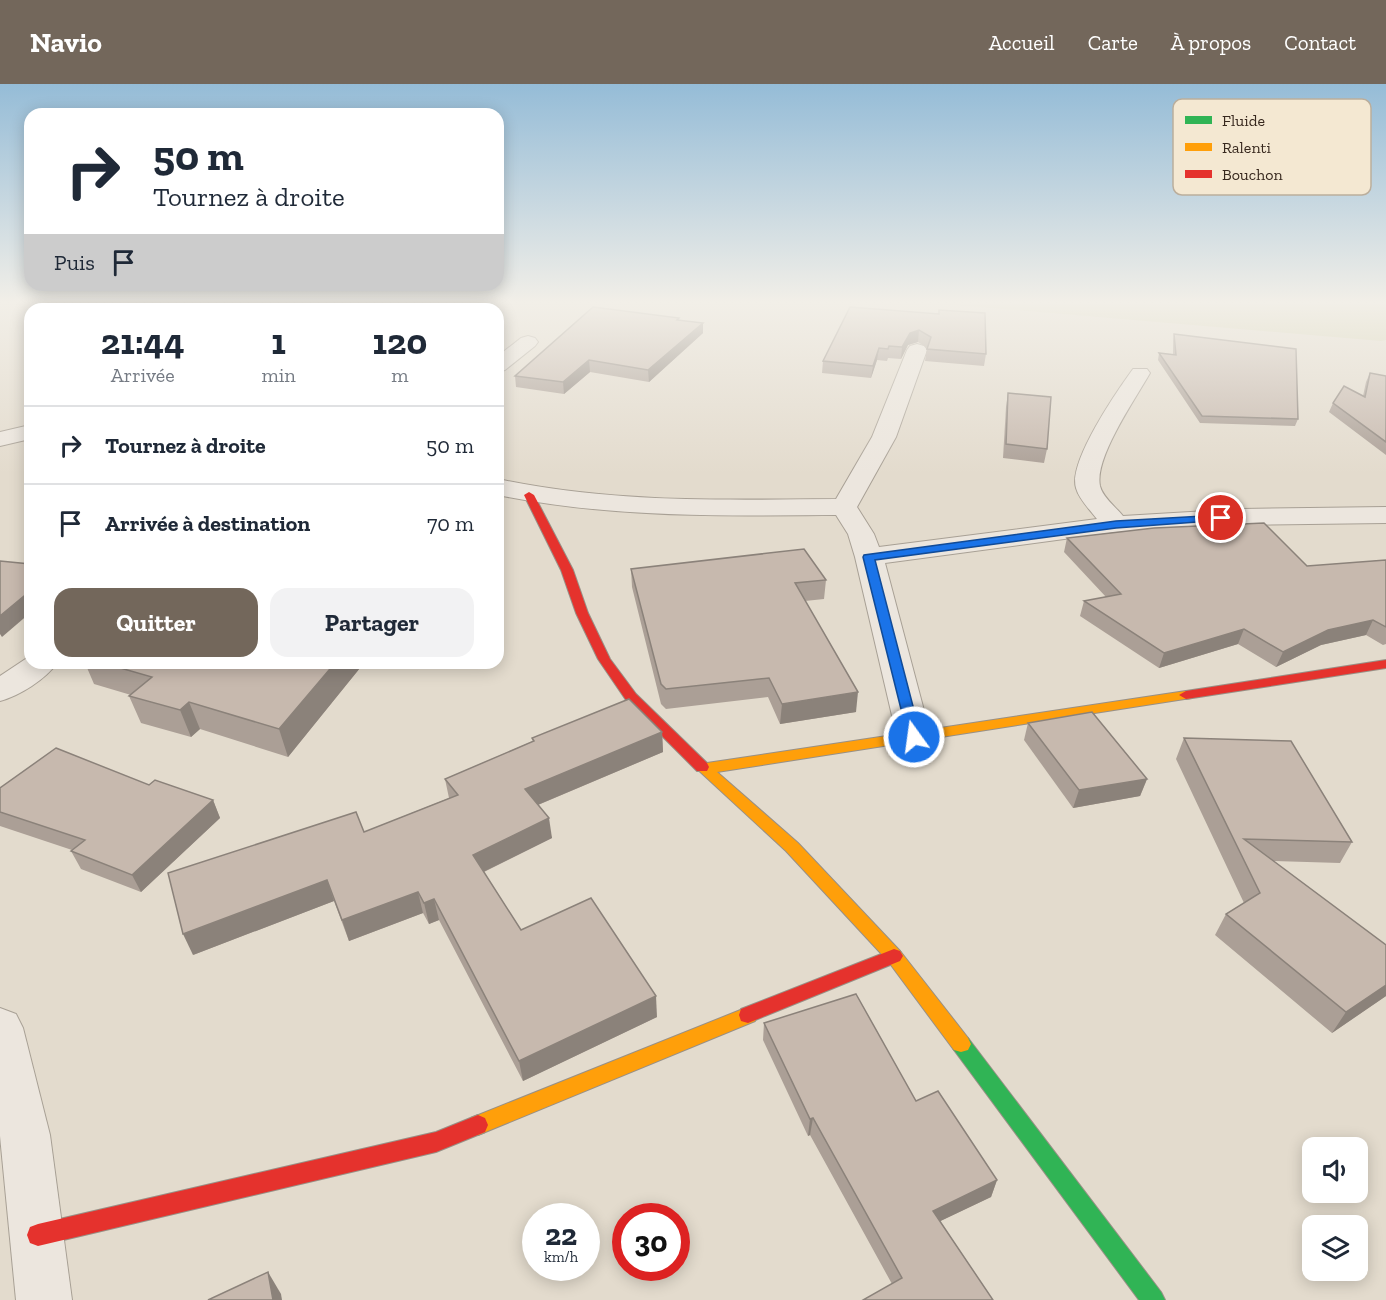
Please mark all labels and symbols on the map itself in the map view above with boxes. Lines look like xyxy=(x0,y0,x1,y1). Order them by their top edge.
legend xyxy=(1173,99,1371,195)
text: Fluide xyxy=(1222,111,1265,130)
text: Ralenti xyxy=(1222,138,1271,157)
text: Bouchon xyxy=(1222,165,1283,184)
pin xyxy=(1195,492,1246,543)
position arrow xyxy=(882,705,946,769)
speed limit sign: 30 xyxy=(612,1203,690,1281)

